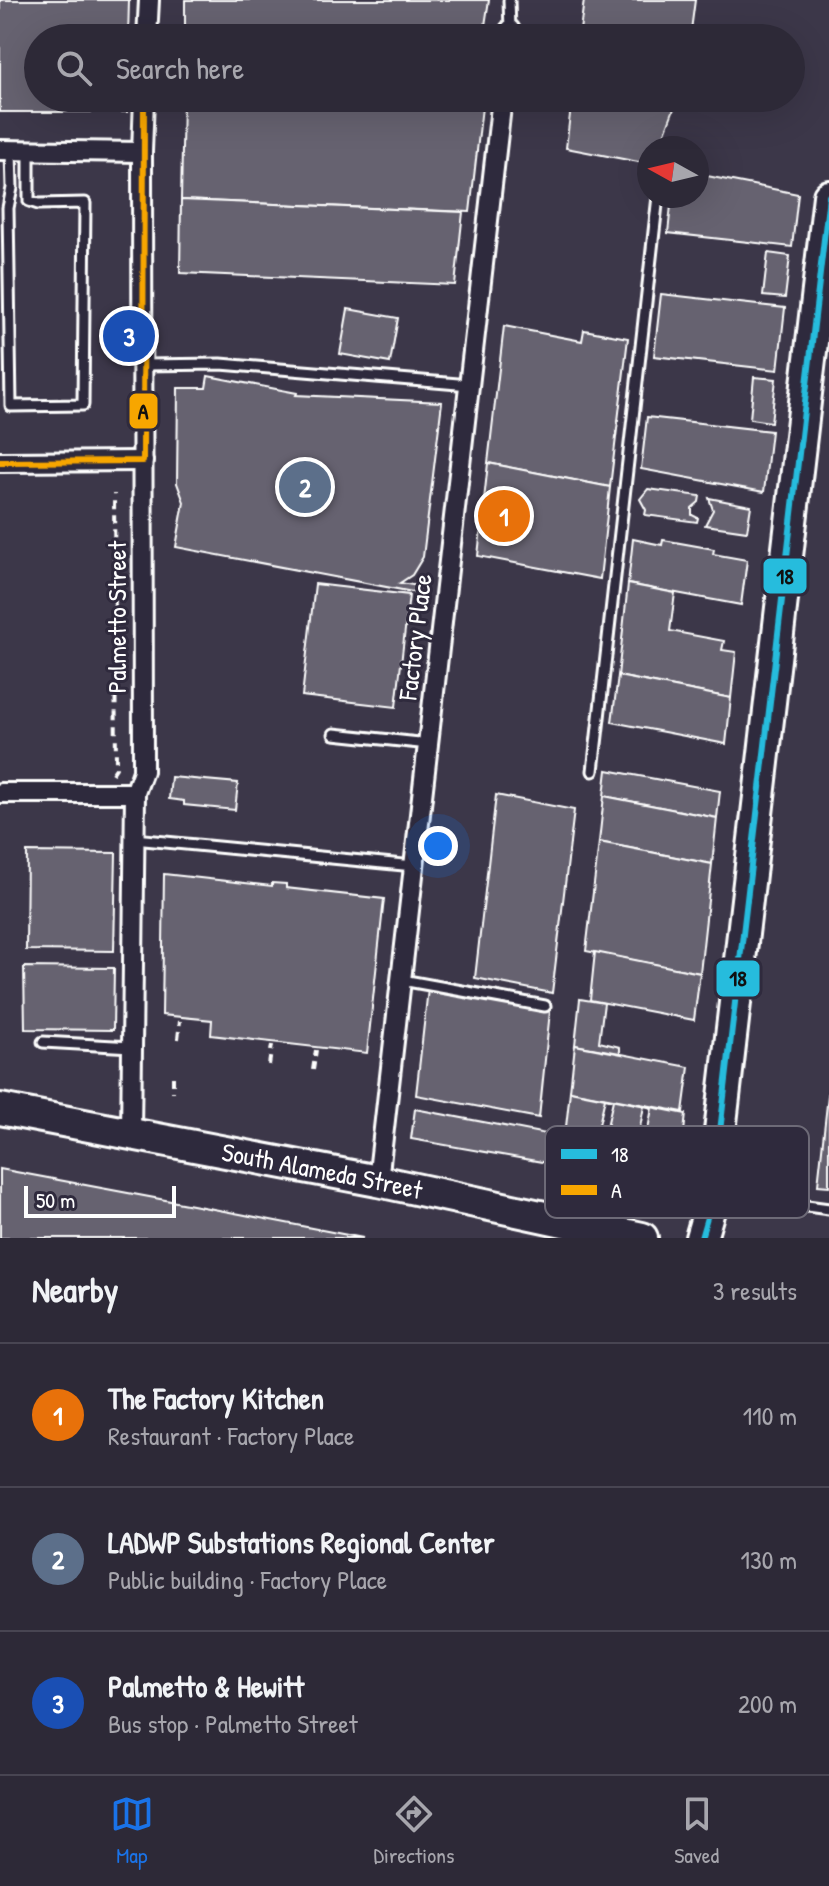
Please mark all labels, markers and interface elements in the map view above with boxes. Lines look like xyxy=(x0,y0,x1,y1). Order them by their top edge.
search box xyxy=(24,24,805,112)
icon: search xyxy=(52,46,96,90)
text: Search here xyxy=(116,48,244,88)
north arrow xyxy=(637,136,709,208)
pin: 3 xyxy=(103,306,155,366)
line badge: A xyxy=(128,392,159,430)
text: A xyxy=(138,396,149,426)
pin: 2 xyxy=(279,457,331,517)
pin: 1 xyxy=(478,486,530,546)
street label: Palmetto Street xyxy=(99,540,134,693)
line badge: 18 xyxy=(762,557,808,595)
text: 18 xyxy=(776,561,794,591)
street label: Factory Place xyxy=(389,572,440,703)
your location xyxy=(418,826,458,866)
line badge: 18 xyxy=(715,959,761,998)
text: 18 xyxy=(729,963,747,993)
legend xyxy=(545,1126,809,1218)
street label: South Alameda Street xyxy=(219,1134,427,1207)
text: 18 xyxy=(611,1139,629,1169)
text: A xyxy=(611,1175,622,1205)
scale bar xyxy=(24,1182,176,1218)
text: 50 m xyxy=(36,1185,75,1215)
text: Nearby xyxy=(32,1267,118,1313)
text: 3 results xyxy=(713,1273,797,1308)
text: The Factory Kitchen xyxy=(108,1378,324,1418)
text: 1 xyxy=(53,1398,63,1433)
text: 110 m xyxy=(743,1398,797,1433)
text: Restaurant · Factory Place xyxy=(108,1418,354,1453)
text: LADWP Substations Regional Center xyxy=(108,1522,494,1562)
text: 2 xyxy=(52,1542,64,1577)
text: 130 m xyxy=(741,1542,797,1577)
text: Public building · Factory Place xyxy=(108,1562,387,1597)
text: Palmetto & Hewitt xyxy=(108,1666,304,1706)
text: 3 xyxy=(52,1686,64,1721)
text: 200 m xyxy=(738,1686,797,1721)
text: Bus stop · Palmetto Street xyxy=(108,1706,358,1741)
tab: Map xyxy=(110,1792,154,1870)
tab: Directions xyxy=(374,1792,455,1870)
tab: Saved xyxy=(674,1792,719,1870)

